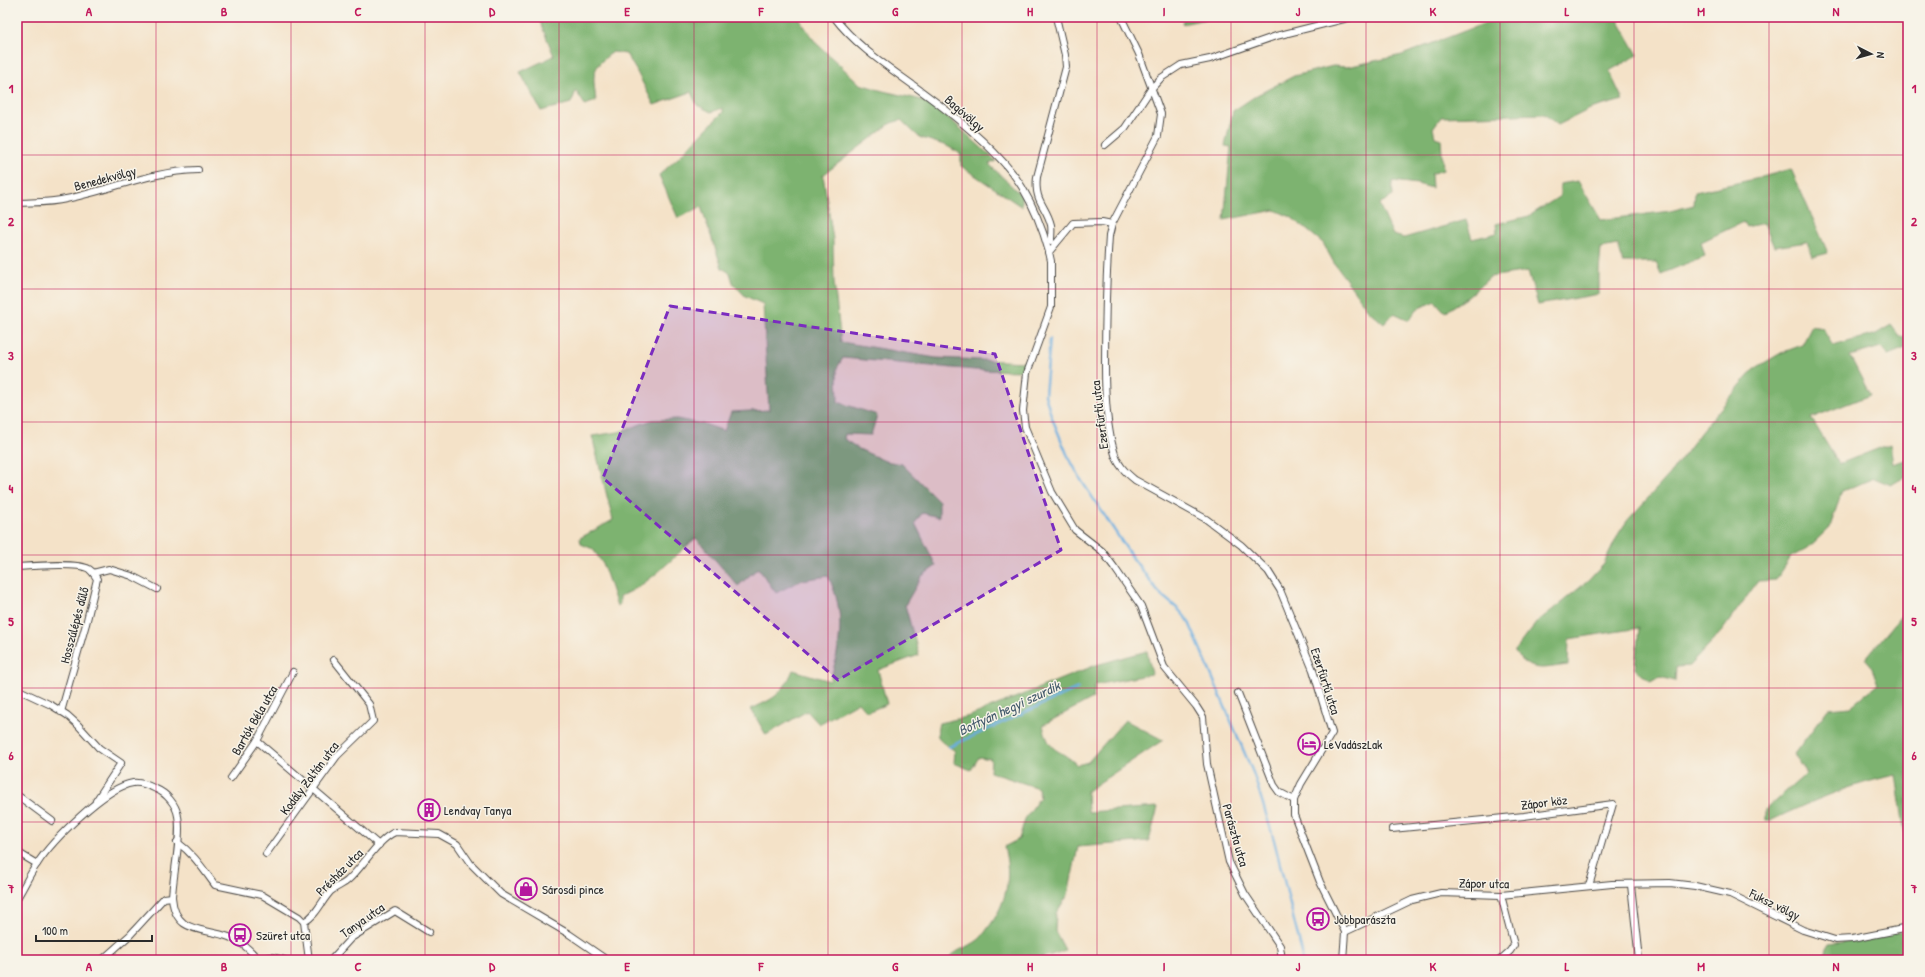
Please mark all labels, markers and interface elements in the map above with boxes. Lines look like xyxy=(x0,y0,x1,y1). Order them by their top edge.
text: A xyxy=(86,2,93,20)
text: B xyxy=(221,2,228,20)
text: C xyxy=(354,2,362,20)
text: D xyxy=(489,2,496,20)
text: E xyxy=(624,2,630,20)
text: F xyxy=(758,2,765,20)
text: G xyxy=(892,2,899,20)
text: H xyxy=(1027,2,1033,20)
text: I xyxy=(1162,2,1166,20)
text: J xyxy=(1296,2,1301,20)
text: K xyxy=(1430,2,1437,20)
text: L xyxy=(1565,2,1570,20)
text: M xyxy=(1697,2,1705,20)
text: N xyxy=(1833,2,1840,20)
north arrow xyxy=(1851,34,1891,74)
text: N xyxy=(1874,51,1888,59)
text: 1 xyxy=(9,79,14,97)
text: 1 xyxy=(1912,79,1917,97)
street label: Bagóvölgy xyxy=(941,90,989,136)
street label: Benedekvölgy xyxy=(72,161,139,195)
text: 2 xyxy=(8,212,15,230)
text: 2 xyxy=(1911,212,1918,230)
text: 3 xyxy=(8,346,14,364)
text: 3 xyxy=(1911,346,1917,364)
street label: Ezerfürtű utca xyxy=(1086,380,1112,450)
text: 4 xyxy=(9,479,14,497)
text: 4 xyxy=(1912,479,1917,497)
street label: Hosszúlépés dűlő xyxy=(55,585,93,665)
text: 5 xyxy=(8,612,14,630)
text: 5 xyxy=(1911,612,1917,630)
street label: Ezerfürtű utca xyxy=(1307,645,1345,717)
water label: Bottyán hegyi szurdik xyxy=(955,675,1064,740)
street label: Bartók Béla utca xyxy=(227,682,281,758)
hotel icon: LeVadászLak xyxy=(1296,731,1322,757)
place label: LeVadászLak xyxy=(1324,735,1383,753)
street label: Kodály Zoltán utca xyxy=(275,738,343,818)
text: 6 xyxy=(8,746,14,764)
text: 6 xyxy=(1911,746,1917,764)
street label: Zápor köz xyxy=(1520,790,1569,814)
building icon: Lendvay Tanya xyxy=(416,797,442,823)
place label: Lendvay Tanya xyxy=(444,801,511,819)
street label: Parászta utca xyxy=(1218,802,1254,868)
street label: Présház utca xyxy=(311,844,367,900)
street label: Zápor utca xyxy=(1459,874,1509,892)
shop icon: Sárosdi pince xyxy=(513,876,539,902)
text: 7 xyxy=(7,879,15,897)
text: 7 xyxy=(1910,879,1918,897)
place label: Sárosdi pince xyxy=(542,880,604,898)
street label: Fuksz völgy xyxy=(1746,884,1804,924)
street label: Tanya utca xyxy=(336,898,388,942)
bus stop icon: Jobbparászta xyxy=(1305,906,1331,932)
place label: Jobbparászta xyxy=(1334,910,1396,928)
scale bar xyxy=(36,917,152,943)
text: 100 m xyxy=(42,922,68,939)
bus stop icon: Szüret utca xyxy=(227,922,253,948)
place label: Szüret utca xyxy=(256,926,310,944)
text: A xyxy=(86,957,93,975)
text: B xyxy=(221,957,228,975)
text: C xyxy=(354,957,362,975)
text: D xyxy=(489,957,496,975)
text: E xyxy=(624,957,630,975)
text: F xyxy=(758,957,765,975)
text: G xyxy=(892,957,899,975)
text: H xyxy=(1027,957,1033,975)
text: I xyxy=(1162,957,1166,975)
text: J xyxy=(1296,957,1301,975)
text: K xyxy=(1430,957,1437,975)
text: L xyxy=(1565,957,1570,975)
text: M xyxy=(1697,957,1705,975)
text: N xyxy=(1833,957,1840,975)

